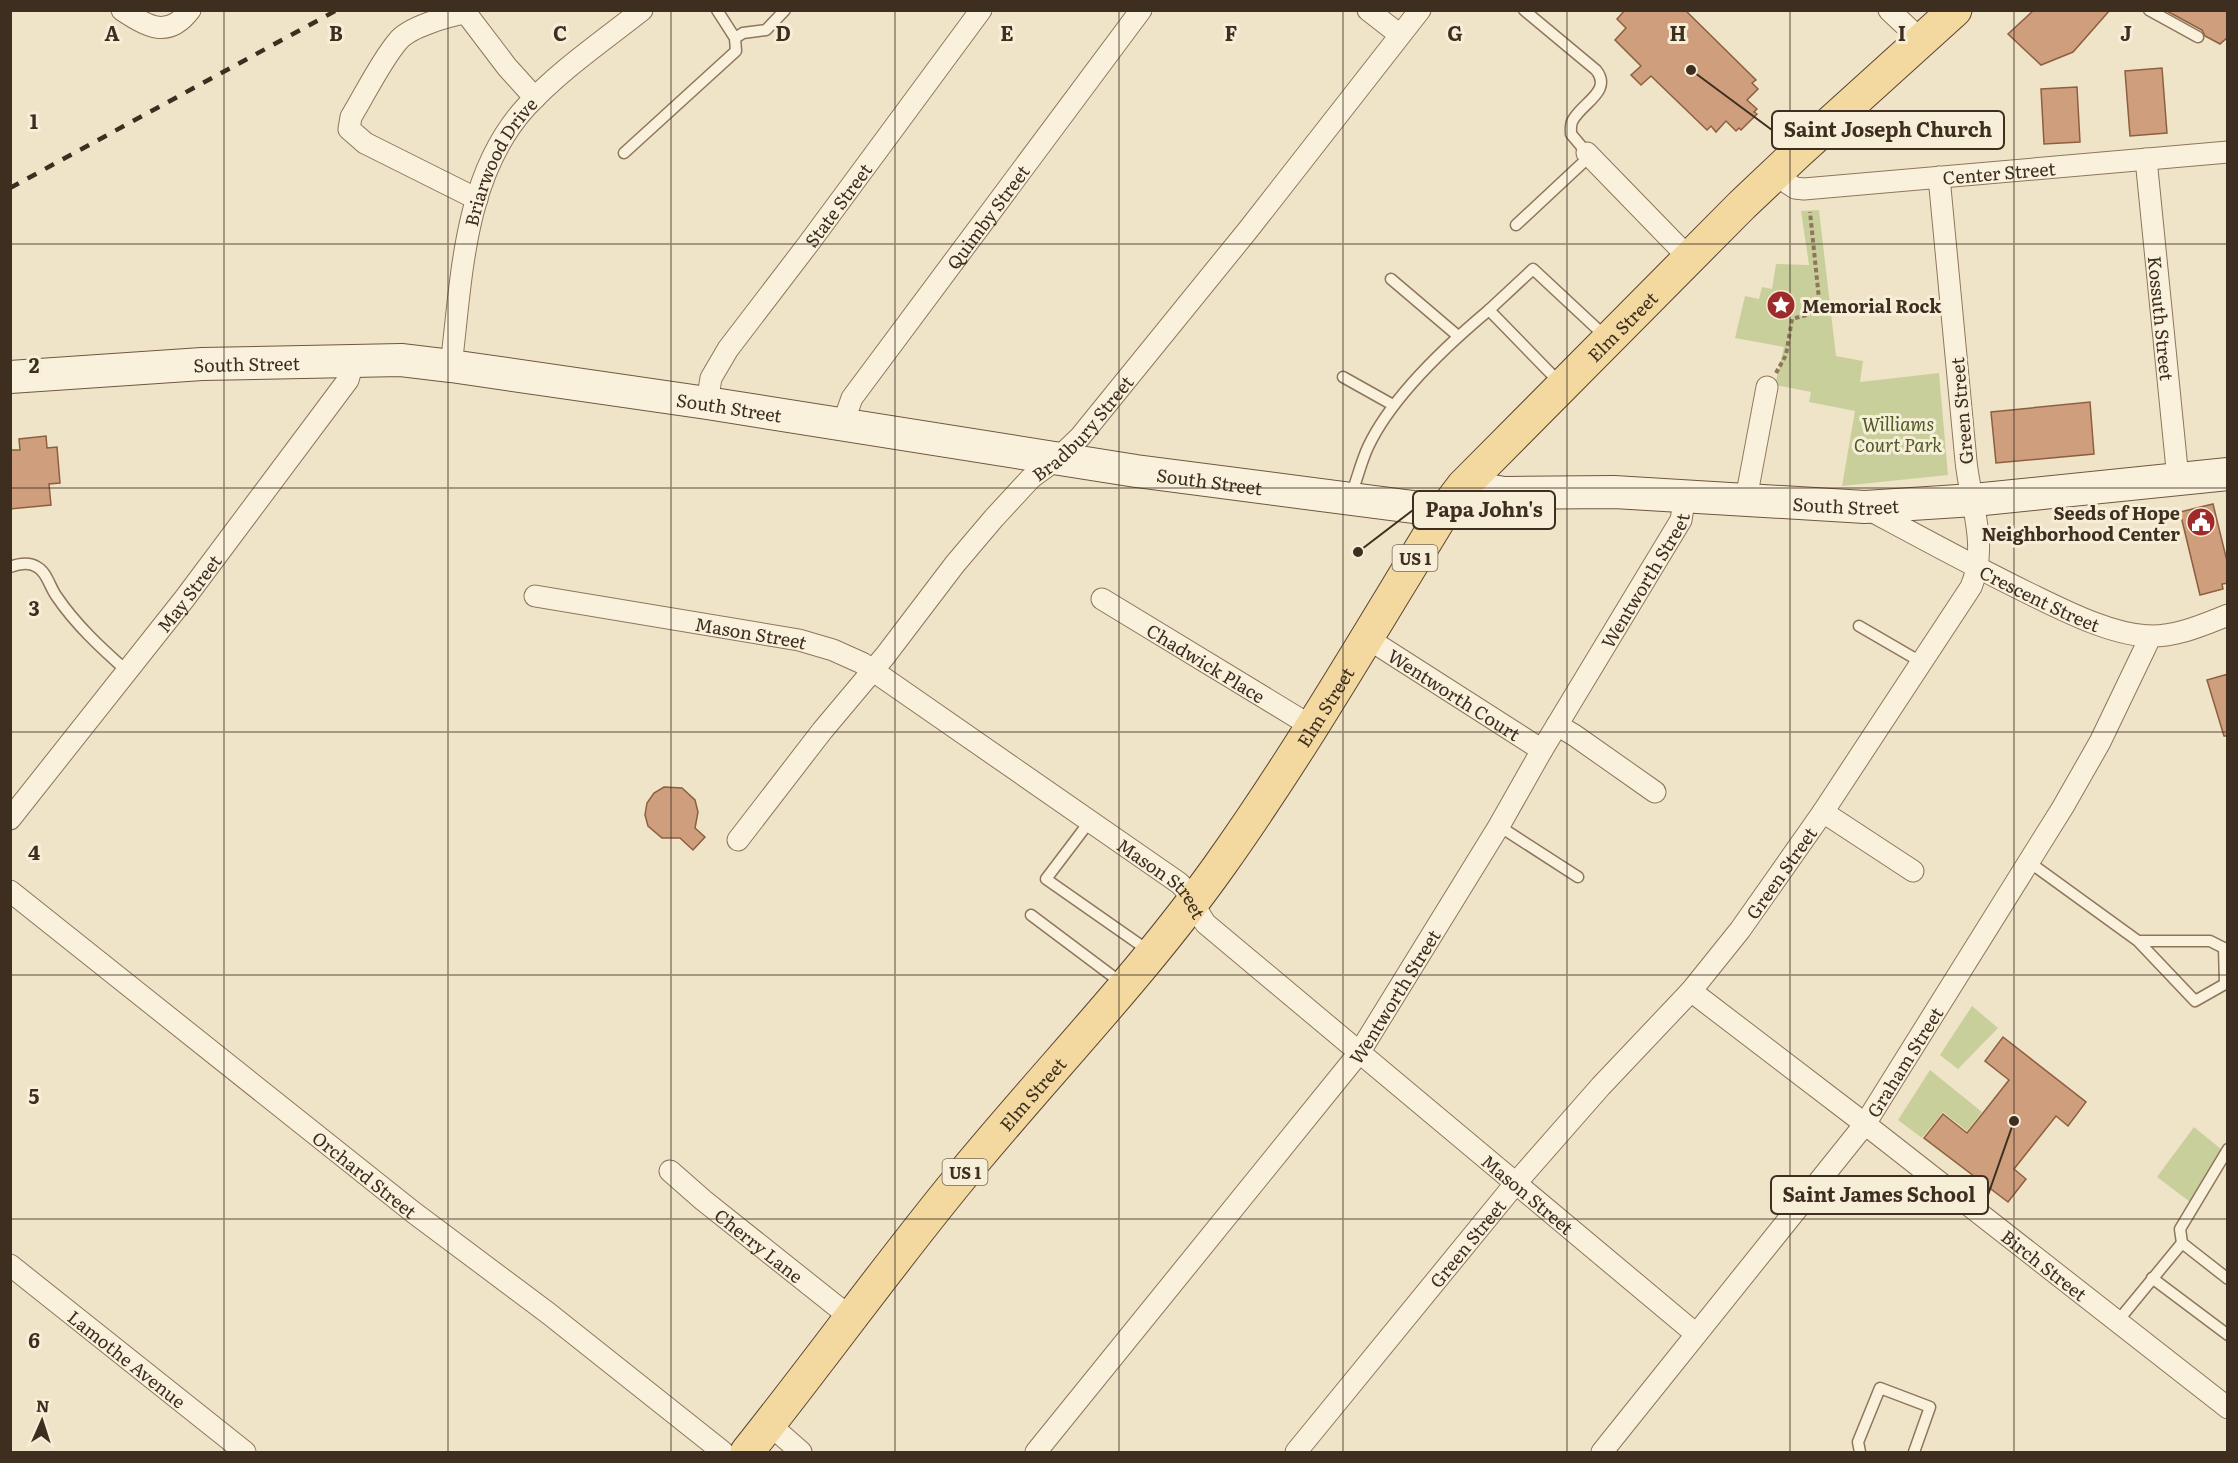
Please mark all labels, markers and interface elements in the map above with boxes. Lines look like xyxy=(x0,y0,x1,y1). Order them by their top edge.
text: A xyxy=(104,17,120,47)
text: B xyxy=(329,17,343,47)
text: C xyxy=(553,17,567,47)
text: D xyxy=(775,17,791,47)
text: E xyxy=(1000,17,1014,47)
text: F xyxy=(1225,17,1238,47)
text: G xyxy=(1447,17,1463,47)
text: H xyxy=(1670,17,1686,47)
text: I xyxy=(1898,17,1906,47)
text: J xyxy=(2120,17,2132,47)
street label: Briarwood Drive xyxy=(457,91,543,229)
text: 1 xyxy=(30,105,38,135)
callout: Saint Joseph Church xyxy=(1772,111,2004,149)
text: Saint Joseph Church xyxy=(1784,113,1992,143)
street label: Center Street xyxy=(1941,154,2057,190)
street label: State Street xyxy=(797,156,878,252)
street label: Quimby Street xyxy=(939,158,1036,274)
street label: Kossuth Street xyxy=(2142,255,2182,382)
street label: Elm Street xyxy=(1581,284,1664,367)
place icon: Memorial Rock xyxy=(1765,289,1797,321)
place label: Memorial Rock xyxy=(1802,292,1942,319)
text: 2 xyxy=(29,349,40,379)
street label: South Street xyxy=(192,349,301,378)
street label: Green Street xyxy=(1943,356,1979,466)
street label: Bradbury Street xyxy=(1026,368,1139,487)
street label: South Street xyxy=(675,385,785,428)
park label: Williams Court Park xyxy=(1854,410,1942,458)
street label: South Street xyxy=(1155,460,1265,501)
street label: South Street xyxy=(1792,489,1901,521)
callout: Papa John's xyxy=(1413,491,1555,529)
text: Papa John's xyxy=(1425,493,1543,523)
place label: Seeds of Hope Neighborhood Center xyxy=(1982,499,2180,547)
public building icon: Seeds of Hope Neighborhood Center xyxy=(2185,506,2217,538)
street label: Wentworth Street xyxy=(1593,510,1696,653)
road number: US 1 xyxy=(1392,545,1438,571)
street label: May Street xyxy=(150,548,227,638)
street label: Crescent Street xyxy=(1975,558,2105,638)
text: 3 xyxy=(28,592,40,622)
street label: Mason Street xyxy=(693,609,811,655)
street label: Chadwick Place xyxy=(1142,616,1271,709)
street label: Wentworth Court xyxy=(1383,642,1527,747)
street label: Elm Street xyxy=(1289,661,1360,752)
street label: Green Street xyxy=(1739,820,1823,924)
street label: Mason Street xyxy=(1112,831,1213,924)
text: 4 xyxy=(28,836,40,866)
street label: Wentworth Street xyxy=(1342,923,1446,1070)
street label: Graham Street xyxy=(1859,1000,1949,1122)
street label: Elm Street xyxy=(992,1050,1072,1136)
text: 5 xyxy=(29,1080,40,1110)
street label: Orchard Street xyxy=(307,1124,424,1224)
street label: Mason Street xyxy=(1476,1147,1581,1240)
road number: US 1 xyxy=(942,1159,988,1185)
callout: Saint James School xyxy=(1771,1176,1988,1214)
text: Saint James School xyxy=(1782,1178,1976,1208)
street label: Green Street xyxy=(1422,1192,1512,1293)
street label: Cherry Lane xyxy=(709,1201,809,1289)
street label: Birch Street xyxy=(1996,1222,2094,1307)
street label: Lamothe Avenue xyxy=(63,1303,192,1414)
text: 6 xyxy=(28,1324,40,1354)
north arrow xyxy=(12,1391,72,1451)
text: N xyxy=(35,1393,50,1417)

